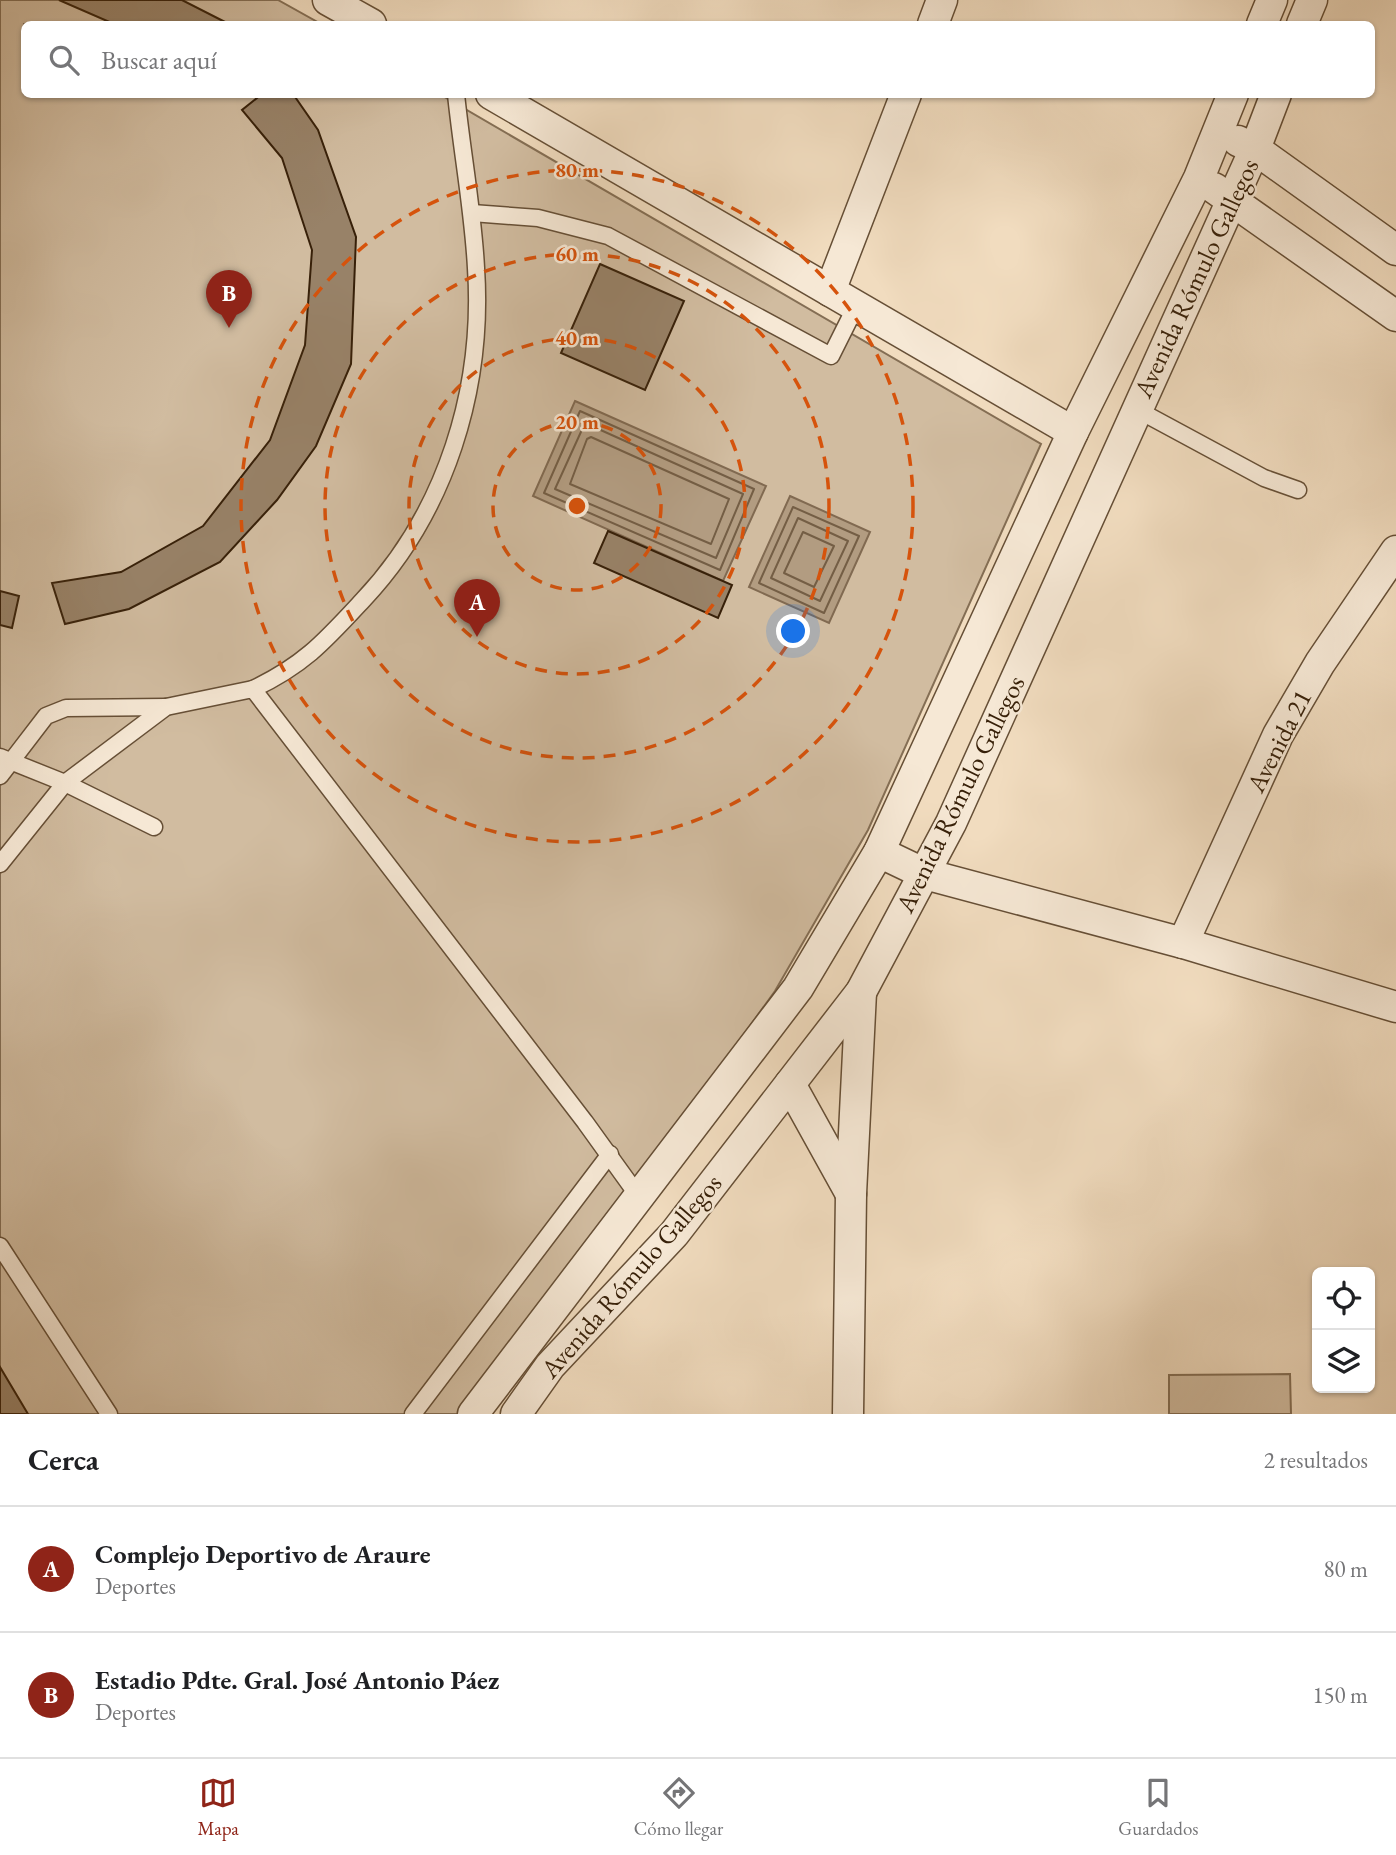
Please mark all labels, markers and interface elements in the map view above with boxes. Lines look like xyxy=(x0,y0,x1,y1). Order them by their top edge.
search box xyxy=(21,21,1375,98)
icon: search xyxy=(45,41,83,79)
text: Buscar aquí xyxy=(101,43,217,77)
street label: Avenida Rómulo Gallegos xyxy=(1125,153,1266,404)
text: 80 m xyxy=(555,156,599,183)
text: 60 m xyxy=(555,240,599,267)
pin: B xyxy=(206,270,252,328)
text: 40 m xyxy=(555,324,599,351)
text: 20 m xyxy=(555,408,599,435)
centre of rings xyxy=(565,494,589,518)
pin: A xyxy=(454,579,500,637)
your location xyxy=(776,614,810,648)
street label: Avenida Rómulo Gallegos xyxy=(887,670,1032,919)
street label: Avenida 21 xyxy=(1238,684,1319,799)
street label: Avenida Rómulo Gallegos xyxy=(532,1167,729,1386)
map controls xyxy=(1312,1267,1375,1393)
button: locate xyxy=(1312,1267,1375,1330)
button: layers xyxy=(1312,1330,1375,1393)
text: Cerca xyxy=(28,1440,99,1479)
text: 2 resultados xyxy=(1264,1445,1368,1475)
text: Complejo Deportivo de Araure xyxy=(95,1537,431,1571)
text: A xyxy=(43,1554,59,1584)
text: 80 m xyxy=(1323,1554,1368,1584)
text: Deportes xyxy=(95,1571,176,1601)
text: Estadio Pdte. Gral. José Antonio Páez xyxy=(95,1663,499,1697)
text: B xyxy=(44,1680,58,1710)
text: 150 m xyxy=(1312,1680,1368,1710)
text: Deportes xyxy=(95,1697,176,1727)
tab: Mapa xyxy=(197,1774,239,1841)
tab: Cómo llegar xyxy=(634,1774,723,1841)
tab: Guardados xyxy=(1118,1774,1199,1841)

